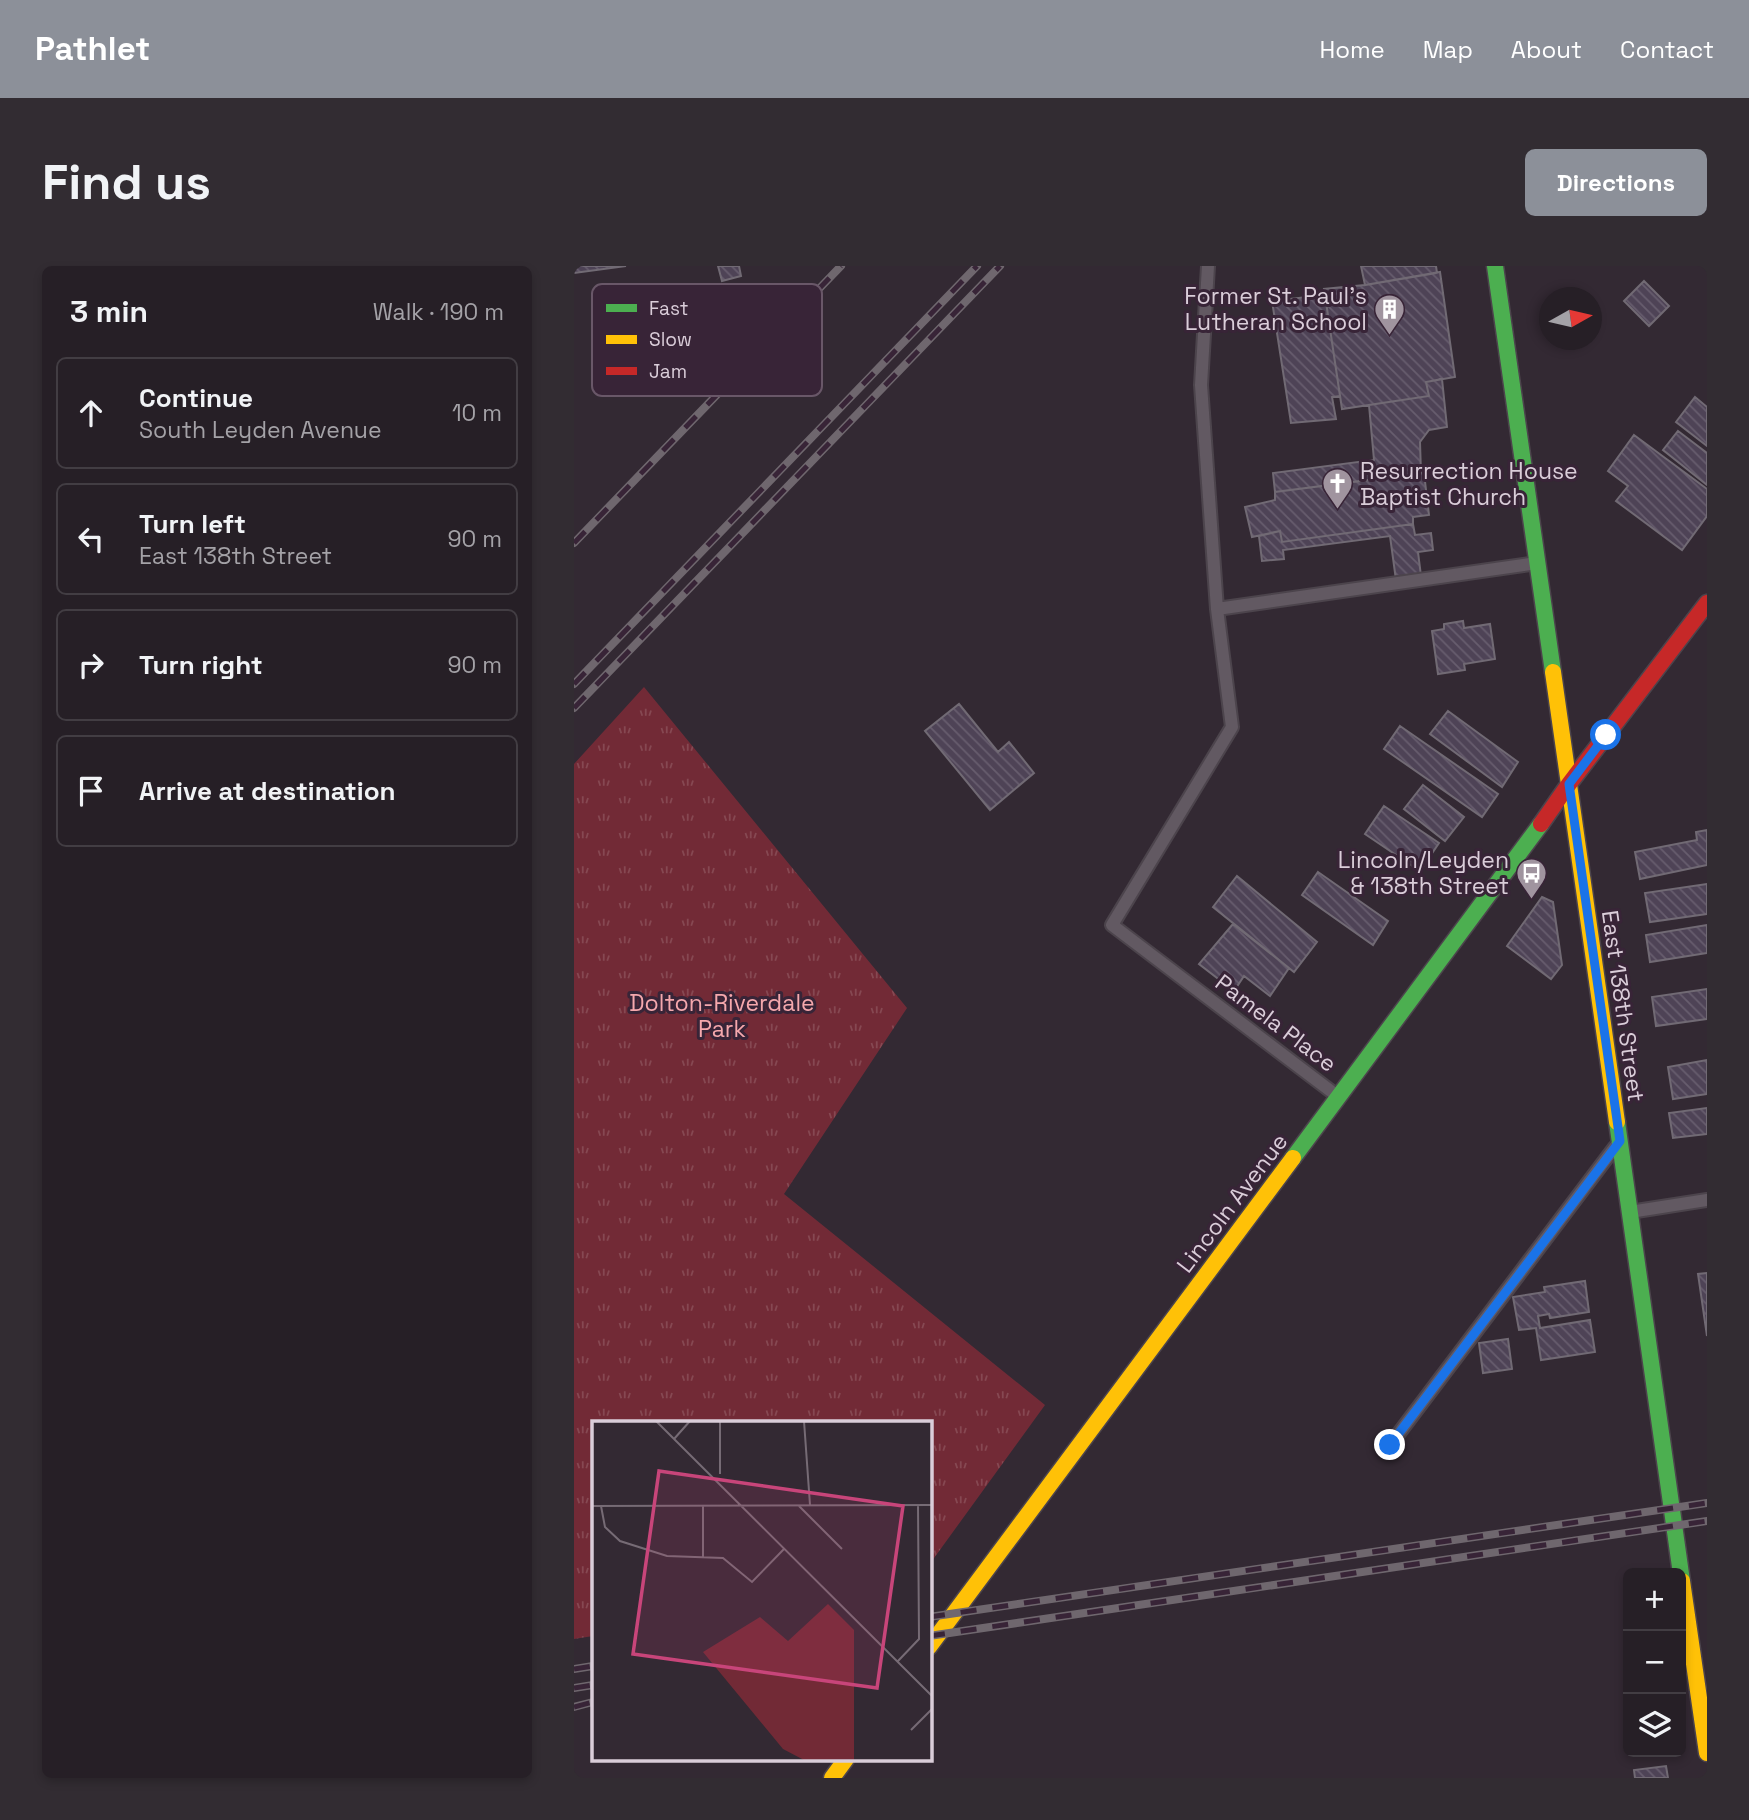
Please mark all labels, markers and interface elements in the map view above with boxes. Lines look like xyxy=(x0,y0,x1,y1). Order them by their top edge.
text: Pathlet xyxy=(35,28,150,70)
text: Home xyxy=(1319,34,1385,65)
text: Map xyxy=(1423,34,1473,65)
text: About xyxy=(1511,34,1582,65)
text: Contact xyxy=(1620,34,1714,65)
button: Directions xyxy=(1525,149,1707,216)
text: Find us xyxy=(42,151,211,213)
place label: Former St. Paul's Lutheran School xyxy=(1184,281,1367,337)
legend xyxy=(592,284,822,396)
north arrow xyxy=(1539,287,1602,350)
text: 3 min xyxy=(70,292,148,331)
building icon: Former St. Paul's Lutheran School xyxy=(1373,292,1407,336)
text: Fast xyxy=(649,296,689,321)
text: Walk · 190 m xyxy=(373,297,504,327)
text: Slow xyxy=(649,327,692,352)
text: Jam xyxy=(649,359,687,384)
text: Continue xyxy=(139,381,253,415)
icon: ahead xyxy=(72,394,110,432)
text: 10 m xyxy=(452,398,502,428)
text: South Leyden Avenue xyxy=(139,415,382,445)
place label: Resurrection House Baptist Church xyxy=(1360,456,1578,512)
church icon: Resurrection House Baptist Church xyxy=(1320,467,1354,511)
text: Turn left xyxy=(139,507,246,541)
icon: left xyxy=(72,520,110,558)
text: 90 m xyxy=(447,524,502,554)
text: East 138th Street xyxy=(139,541,332,571)
icon: right xyxy=(72,646,110,684)
text: Turn right xyxy=(139,648,263,682)
text: 90 m xyxy=(447,650,502,680)
route start xyxy=(1590,719,1621,750)
icon: arrive xyxy=(72,772,110,810)
text: Arrive at destination xyxy=(139,774,396,808)
place label: Lincoln/Leyden & 138th Street xyxy=(1338,845,1509,901)
bus stop icon: Lincoln/Leyden & 138th Street xyxy=(1515,856,1549,900)
street label: East 138th Street xyxy=(1595,908,1651,1104)
street label: Pamela Place xyxy=(1209,967,1343,1079)
park label: Dolton-Riverdale Park xyxy=(629,988,815,1044)
street label: Lincoln Avenue xyxy=(1170,1127,1294,1279)
inset map xyxy=(592,1421,931,1760)
route end xyxy=(1374,1429,1405,1460)
map controls xyxy=(1623,1568,1686,1757)
button: + xyxy=(1623,1568,1686,1631)
button: − xyxy=(1623,1631,1686,1694)
button: layers xyxy=(1623,1694,1686,1757)

